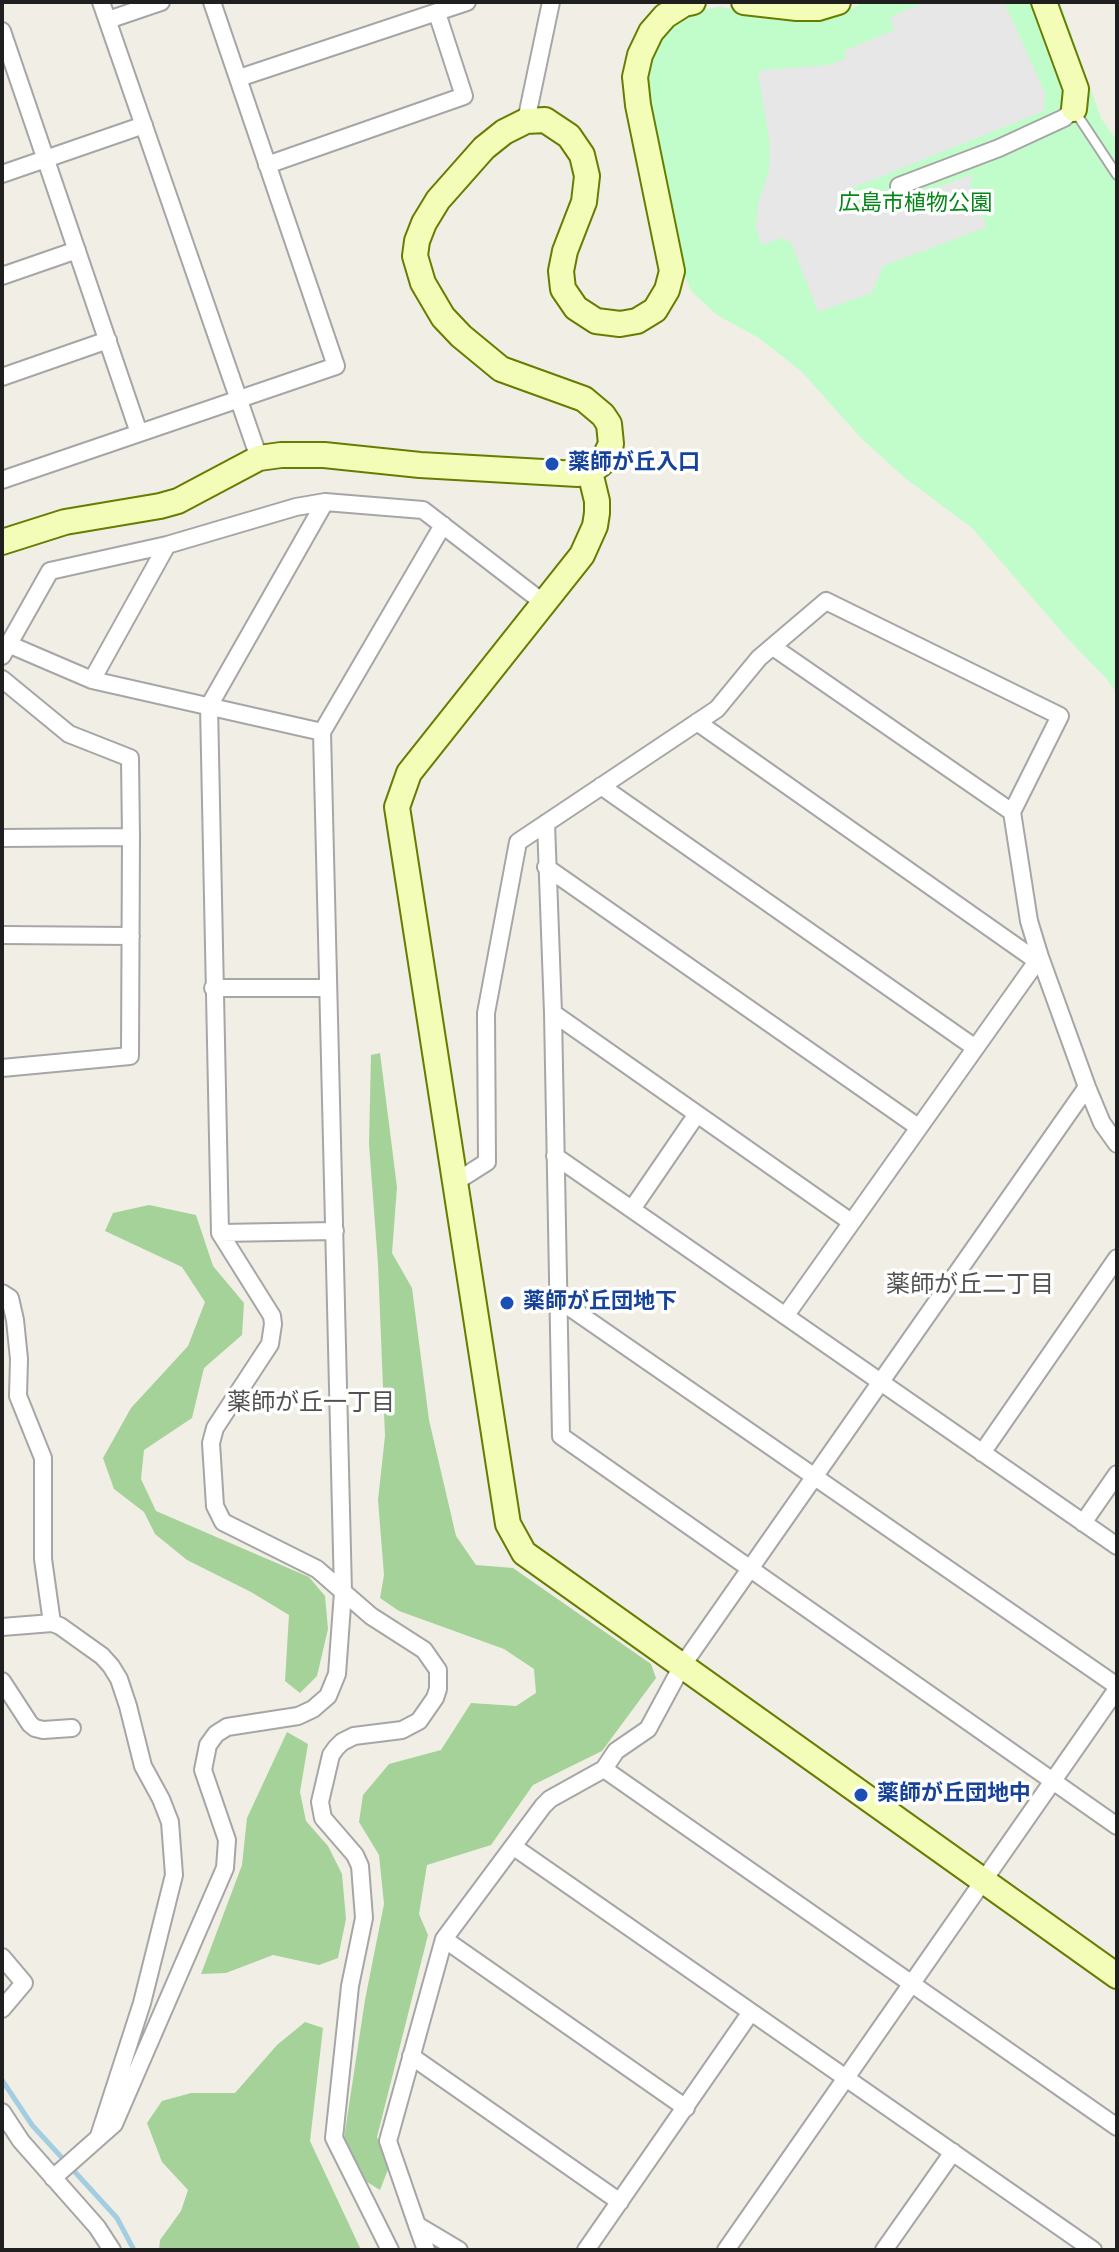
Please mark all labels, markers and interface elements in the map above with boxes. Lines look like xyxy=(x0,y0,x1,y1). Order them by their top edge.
park label: 広島市植物公園 xyxy=(838,192,992,218)
place label: 薬師が丘入口 xyxy=(568,451,700,477)
marker: 薬師が丘入口 xyxy=(543,455,561,473)
district label: 薬師が丘二丁目 xyxy=(886,1272,1054,1300)
place label: 薬師が丘団地下 xyxy=(523,1290,677,1316)
marker: 薬師が丘団地下 xyxy=(498,1294,516,1312)
district label: 薬師が丘一丁目 xyxy=(227,1390,395,1418)
place label: 薬師が丘団地中 xyxy=(877,1782,1031,1808)
marker: 薬師が丘団地中 xyxy=(852,1786,870,1804)

